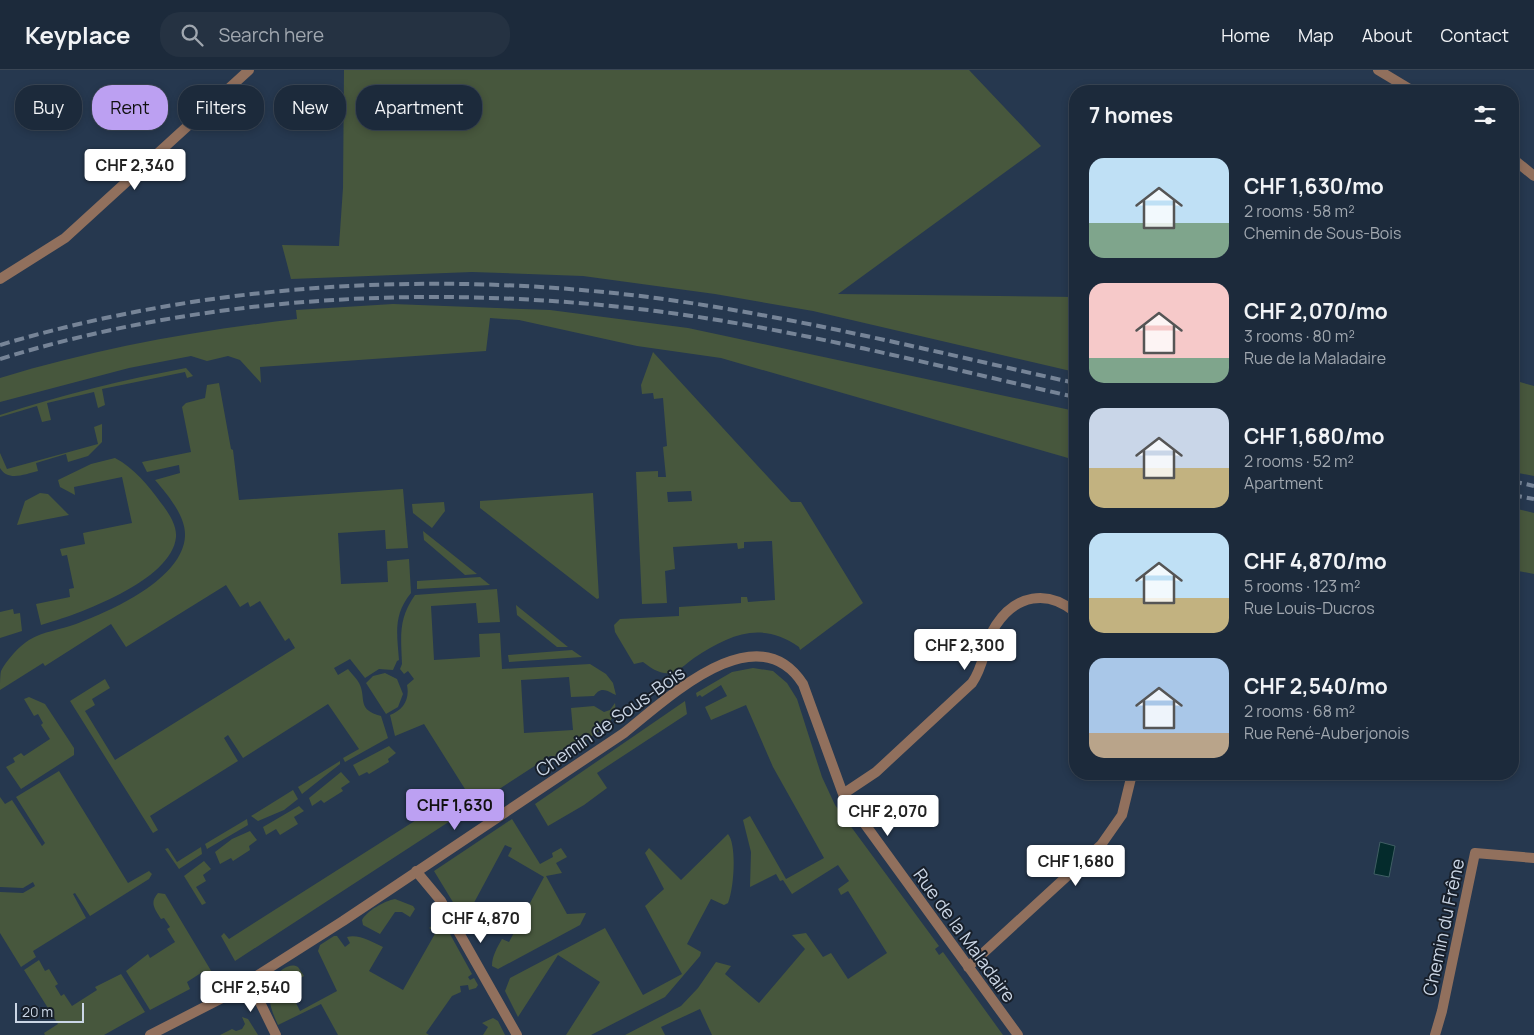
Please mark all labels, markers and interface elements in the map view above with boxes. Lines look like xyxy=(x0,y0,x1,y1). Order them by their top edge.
search box xyxy=(160,12,510,57)
text: Keyplace xyxy=(25,18,130,51)
icon: search xyxy=(178,21,206,49)
text: Search here xyxy=(218,22,324,48)
text: Home xyxy=(1221,23,1270,47)
text: Map xyxy=(1298,23,1334,47)
text: About xyxy=(1362,23,1412,47)
text: Contact xyxy=(1440,23,1509,47)
chip: Buy xyxy=(15,85,82,130)
chip: Rent xyxy=(92,85,168,130)
chip: Filters xyxy=(178,85,264,130)
chip: New xyxy=(274,85,346,130)
chip: Apartment xyxy=(356,85,482,130)
text: 7 homes xyxy=(1089,101,1173,129)
icon: filters xyxy=(1471,101,1499,129)
pin: CHF 2,340 xyxy=(78,148,192,191)
text: CHF 2,340 xyxy=(96,154,174,176)
text: CHF 1,630/mo xyxy=(1244,172,1384,200)
icon: home xyxy=(1129,178,1189,238)
text: 2 rooms · 58 m² xyxy=(1244,200,1355,222)
text: Chemin de Sous-Bois xyxy=(1244,222,1401,244)
text: CHF 2,070/mo xyxy=(1244,297,1388,325)
icon: home xyxy=(1129,303,1189,363)
text: 3 rooms · 80 m² xyxy=(1244,325,1355,347)
text: Rue de la Maladaire xyxy=(1244,347,1386,369)
text: CHF 1,680/mo xyxy=(1244,422,1384,450)
icon: home xyxy=(1129,428,1189,488)
text: 2 rooms · 52 m² xyxy=(1244,450,1354,472)
text: Apartment xyxy=(1244,472,1323,494)
text: CHF 4,870/mo xyxy=(1244,547,1387,575)
icon: home xyxy=(1129,553,1189,613)
text: 5 rooms · 123 m² xyxy=(1244,575,1360,597)
text: Rue Louis-Ducros xyxy=(1244,597,1375,619)
pin: CHF 2,300 xyxy=(908,628,1022,671)
text: CHF 2,300 xyxy=(925,634,1005,656)
street label: Chemin de Sous-Bois xyxy=(531,660,689,782)
text: CHF 2,540/mo xyxy=(1244,672,1388,700)
icon: home xyxy=(1129,678,1189,738)
text: 2 rooms · 68 m² xyxy=(1244,700,1355,722)
text: Rue René-Auberjonois xyxy=(1244,722,1409,744)
pin: CHF 1,630 xyxy=(398,788,512,831)
text: CHF 1,630 xyxy=(417,794,493,816)
pin: CHF 2,070 xyxy=(831,794,945,837)
text: CHF 2,070 xyxy=(849,800,927,822)
pin: CHF 1,680 xyxy=(1019,844,1133,887)
text: CHF 1,680 xyxy=(1038,850,1114,872)
street label: Chemin du Frêne xyxy=(1417,856,1469,998)
street label: Rue de la Maladaire xyxy=(908,863,1022,1007)
pin: CHF 4,870 xyxy=(424,902,538,944)
text: CHF 4,870 xyxy=(442,907,520,929)
pin: CHF 2,540 xyxy=(194,970,308,1013)
text: CHF 2,540 xyxy=(212,976,290,998)
scale bar xyxy=(15,1000,84,1023)
text: 20 m xyxy=(22,1002,53,1021)

